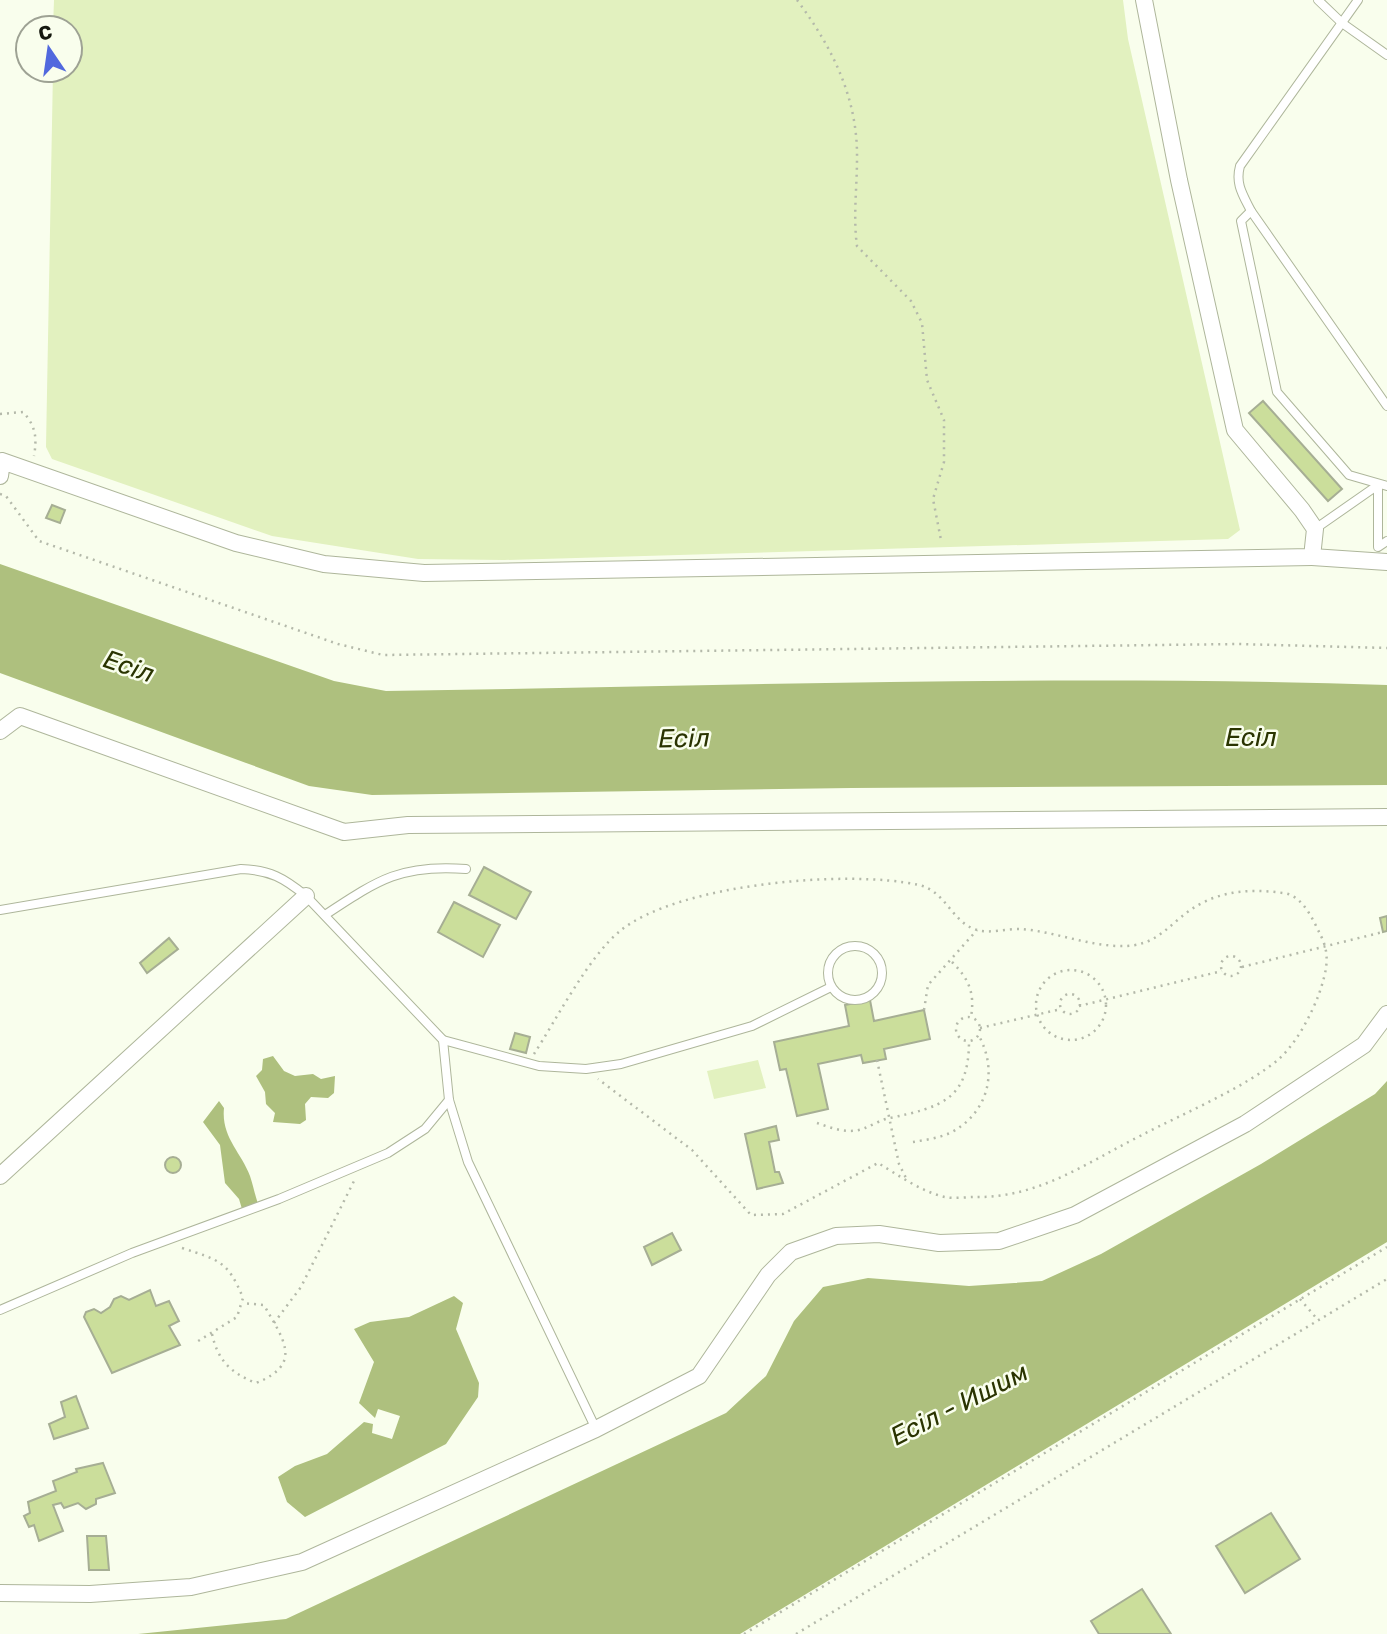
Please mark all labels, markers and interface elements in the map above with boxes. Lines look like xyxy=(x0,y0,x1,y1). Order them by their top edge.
north arrow xyxy=(14,14,84,84)
text: С xyxy=(36,20,54,46)
water label: Есіл xyxy=(100,643,158,689)
water label: Есіл xyxy=(1225,722,1277,753)
water label: Есіл xyxy=(658,723,710,754)
water label: Есіл - Ишим xyxy=(885,1356,1033,1452)

